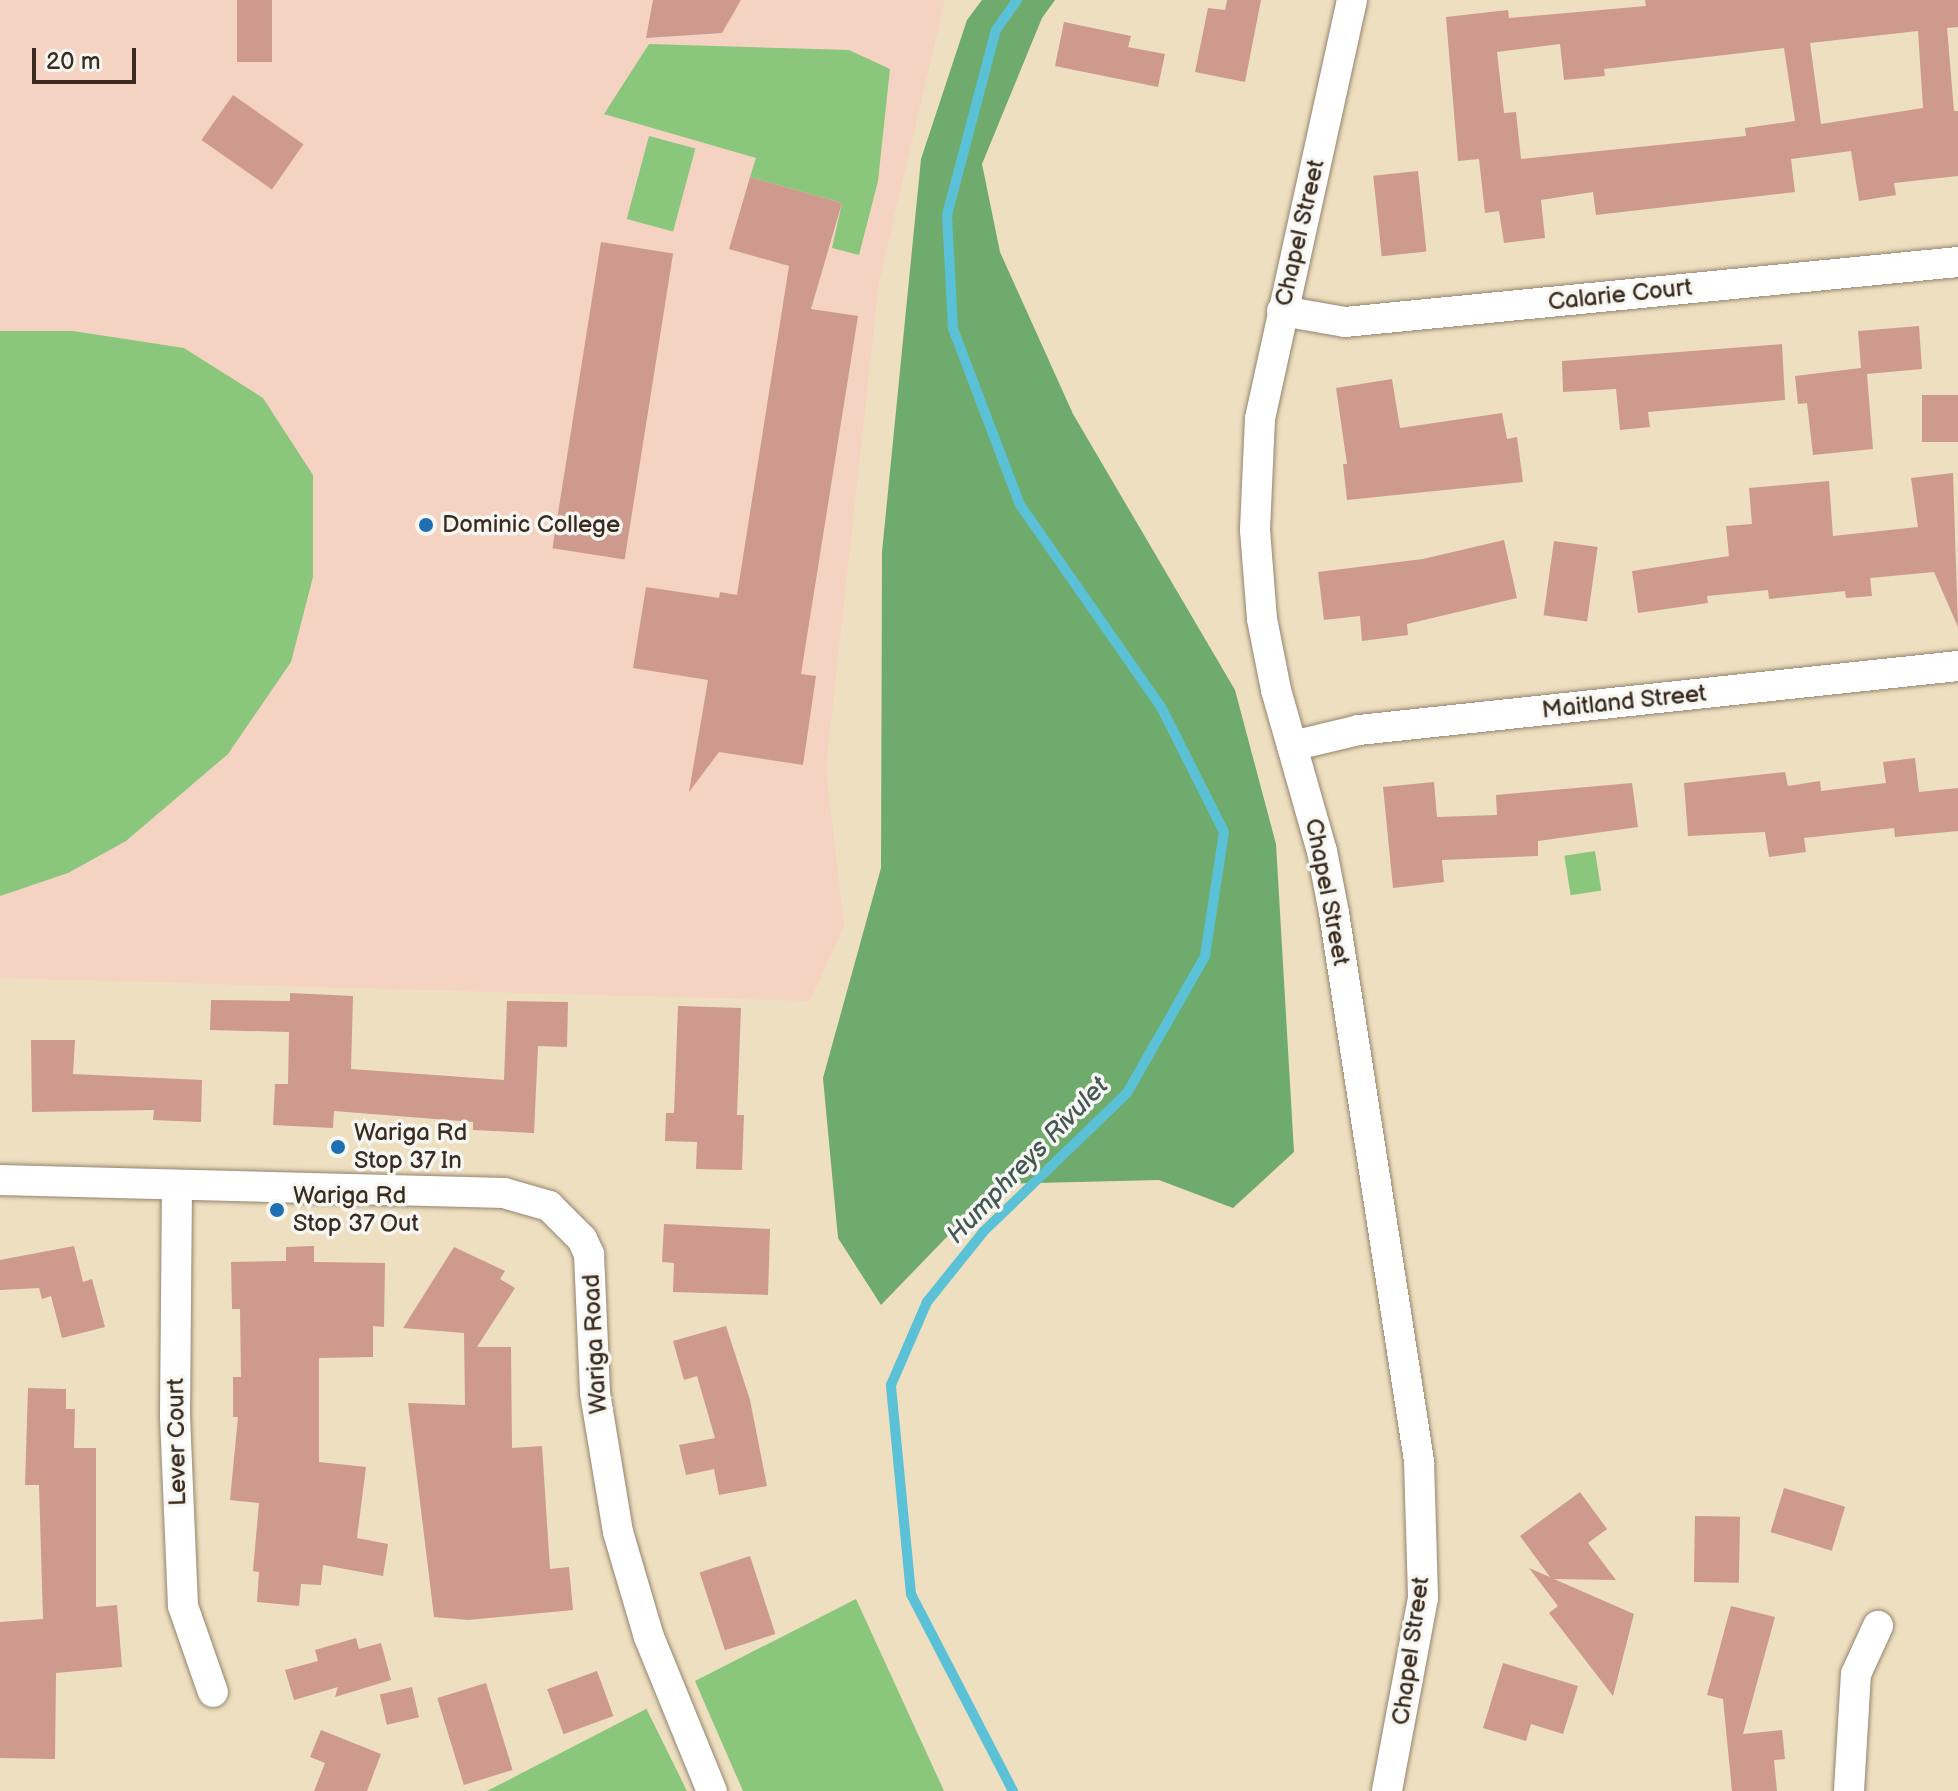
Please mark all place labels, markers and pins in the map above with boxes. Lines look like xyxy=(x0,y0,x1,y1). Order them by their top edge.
place label: Dominic College xyxy=(442,511,620,539)
marker: Dominic College xyxy=(417,516,435,534)
place label: Wariga Rd Stop 37 In xyxy=(354,1119,467,1175)
marker: Wariga Rd Stop 37 In xyxy=(329,1138,347,1156)
place label: Wariga Rd Stop 37 Out xyxy=(293,1182,420,1238)
marker: Wariga Rd Stop 37 Out xyxy=(268,1201,286,1219)

